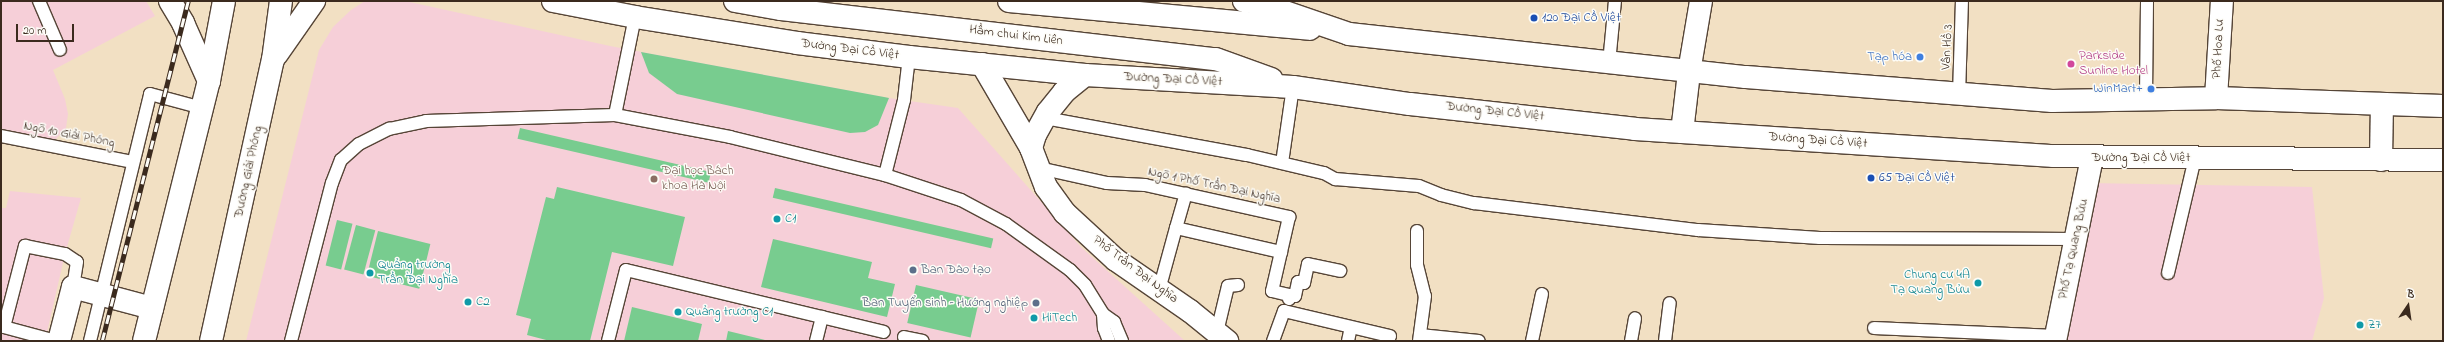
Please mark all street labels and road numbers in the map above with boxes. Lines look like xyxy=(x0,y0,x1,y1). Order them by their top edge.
street label: Phố Hoa Lư xyxy=(2210,19,2228,79)
street label: Hầm chui Kim Liên xyxy=(968,23,1064,49)
street label: Vân Hồ 3 xyxy=(1939,24,1957,70)
street label: Đường Đại Cồ Việt xyxy=(800,36,900,64)
street label: Đường Đại Cồ Việt xyxy=(1123,70,1223,90)
street label: Đường Đại Cồ Việt xyxy=(1445,99,1545,125)
street label: Ngõ 10 Giải Phóng xyxy=(22,119,116,151)
street label: Đường Giải Phóng xyxy=(232,124,266,220)
street label: Đường Đại Cồ Việt xyxy=(1768,130,1868,152)
street label: Đường Đại Cồ Việt xyxy=(2092,150,2190,166)
street label: Ngõ 1 Phố Trần Đại Nghĩa xyxy=(1146,164,1282,208)
street label: Phố Tạ Quang Bửu xyxy=(2056,197,2092,301)
street label: Phố Trần Đại Nghĩa xyxy=(1089,233,1181,307)

